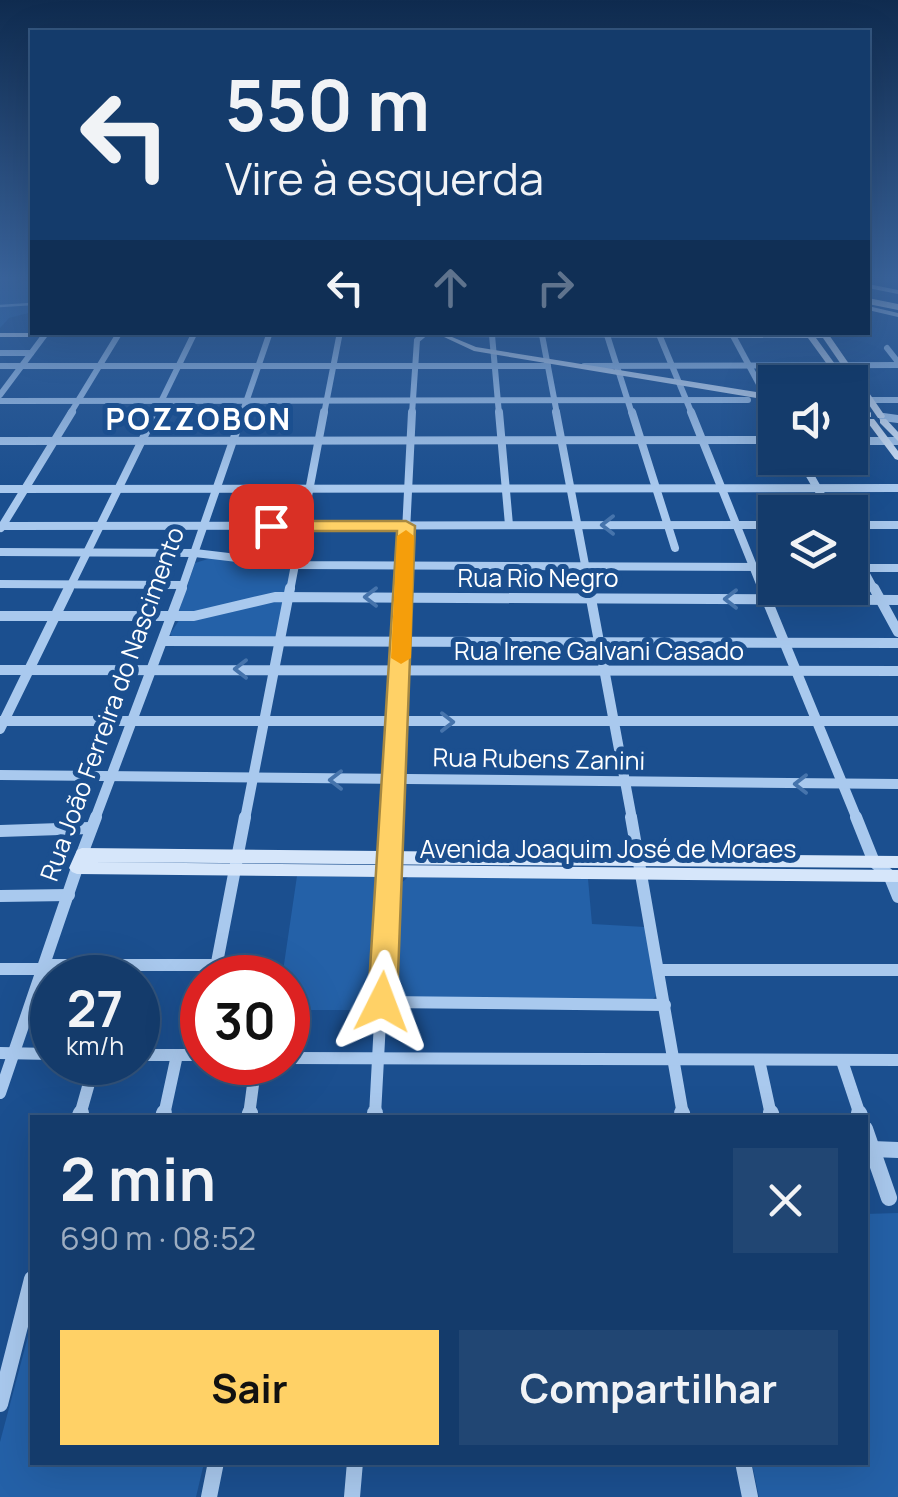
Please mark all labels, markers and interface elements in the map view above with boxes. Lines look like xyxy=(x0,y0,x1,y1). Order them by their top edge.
text: 550 m xyxy=(225,56,430,152)
icon: left xyxy=(60,70,190,200)
text: Vire à esquerda xyxy=(225,147,544,209)
icon: left xyxy=(318,260,373,315)
icon: ahead xyxy=(423,260,478,315)
icon: right xyxy=(528,260,583,315)
map controls xyxy=(758,365,868,605)
button: sound xyxy=(758,365,868,475)
district label: POZZOBON xyxy=(106,398,292,439)
pin xyxy=(229,484,314,569)
button: layers xyxy=(758,495,868,605)
icon: arrive xyxy=(244,499,299,554)
one-way arrow xyxy=(599,514,614,536)
street label: Rua João Ferreira do Nascimento xyxy=(31,522,192,886)
street label: Rua Rio Negro xyxy=(458,560,618,595)
one-way arrow xyxy=(362,586,378,608)
one-way arrow xyxy=(722,588,738,610)
street label: Rua Irene Galvani Casado xyxy=(454,633,744,668)
one-way arrow xyxy=(232,658,248,680)
one-way arrow xyxy=(440,711,456,733)
street label: Rua Rubens Zanini xyxy=(432,739,646,778)
one-way arrow xyxy=(327,769,342,791)
one-way arrow xyxy=(792,773,808,795)
street label: Avenida Joaquim José de Moraes xyxy=(420,831,796,866)
position arrow xyxy=(330,950,434,1054)
speed limit sign: 30 xyxy=(180,955,310,1085)
text: 27 xyxy=(67,974,123,1042)
text: km/h xyxy=(66,1028,124,1063)
text: 2 min xyxy=(60,1137,216,1219)
button: close xyxy=(733,1148,838,1253)
text: 690 m · 08:52 xyxy=(60,1216,256,1260)
button: Sair xyxy=(60,1330,439,1445)
button: Compartilhar xyxy=(459,1330,838,1445)

